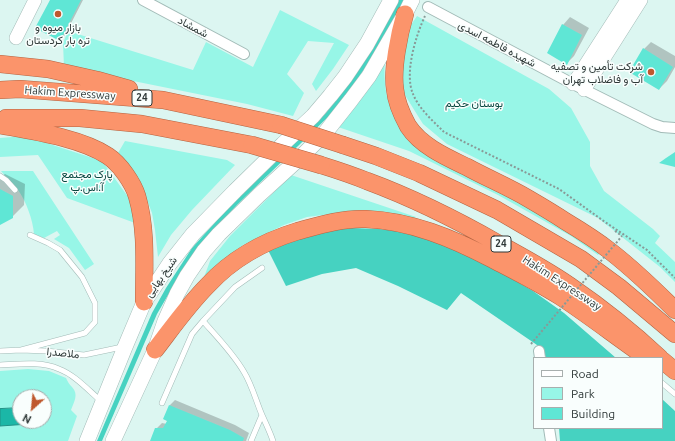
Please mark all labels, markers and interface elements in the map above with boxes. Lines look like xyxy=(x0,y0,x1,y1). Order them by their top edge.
marker: بازار میوه و تره بار کردستان xyxy=(53,9,63,19)
street label: شمشاد xyxy=(176,14,210,40)
street label: شهیده فاطمه اسدی xyxy=(456,18,538,70)
place label: بازار میوه و تره بار کردستان xyxy=(26,20,90,46)
place label: شركت تأمين و تصفيه آب و فاضلاب تهران xyxy=(551,59,643,85)
marker: شركت تأمين و تصفيه آب و فاضلاب تهران xyxy=(646,67,656,77)
street label: Hakim Expressway xyxy=(24,83,116,103)
road number: 24 xyxy=(132,90,152,106)
park label: بوستان حکیم xyxy=(445,96,503,110)
park label: پارک مجتمع آ.اس.پ xyxy=(61,167,113,193)
road number: 24 xyxy=(491,236,511,252)
street label: Hakim Expressway xyxy=(520,253,604,313)
street label: شیخ بهایی xyxy=(142,254,180,300)
street label: ملاصدرا xyxy=(46,345,80,361)
legend xyxy=(533,357,663,429)
text: Road xyxy=(571,367,599,380)
text: Park xyxy=(571,387,595,400)
north arrow xyxy=(12,389,52,429)
text: Building xyxy=(571,407,615,420)
text: N xyxy=(21,412,33,426)

